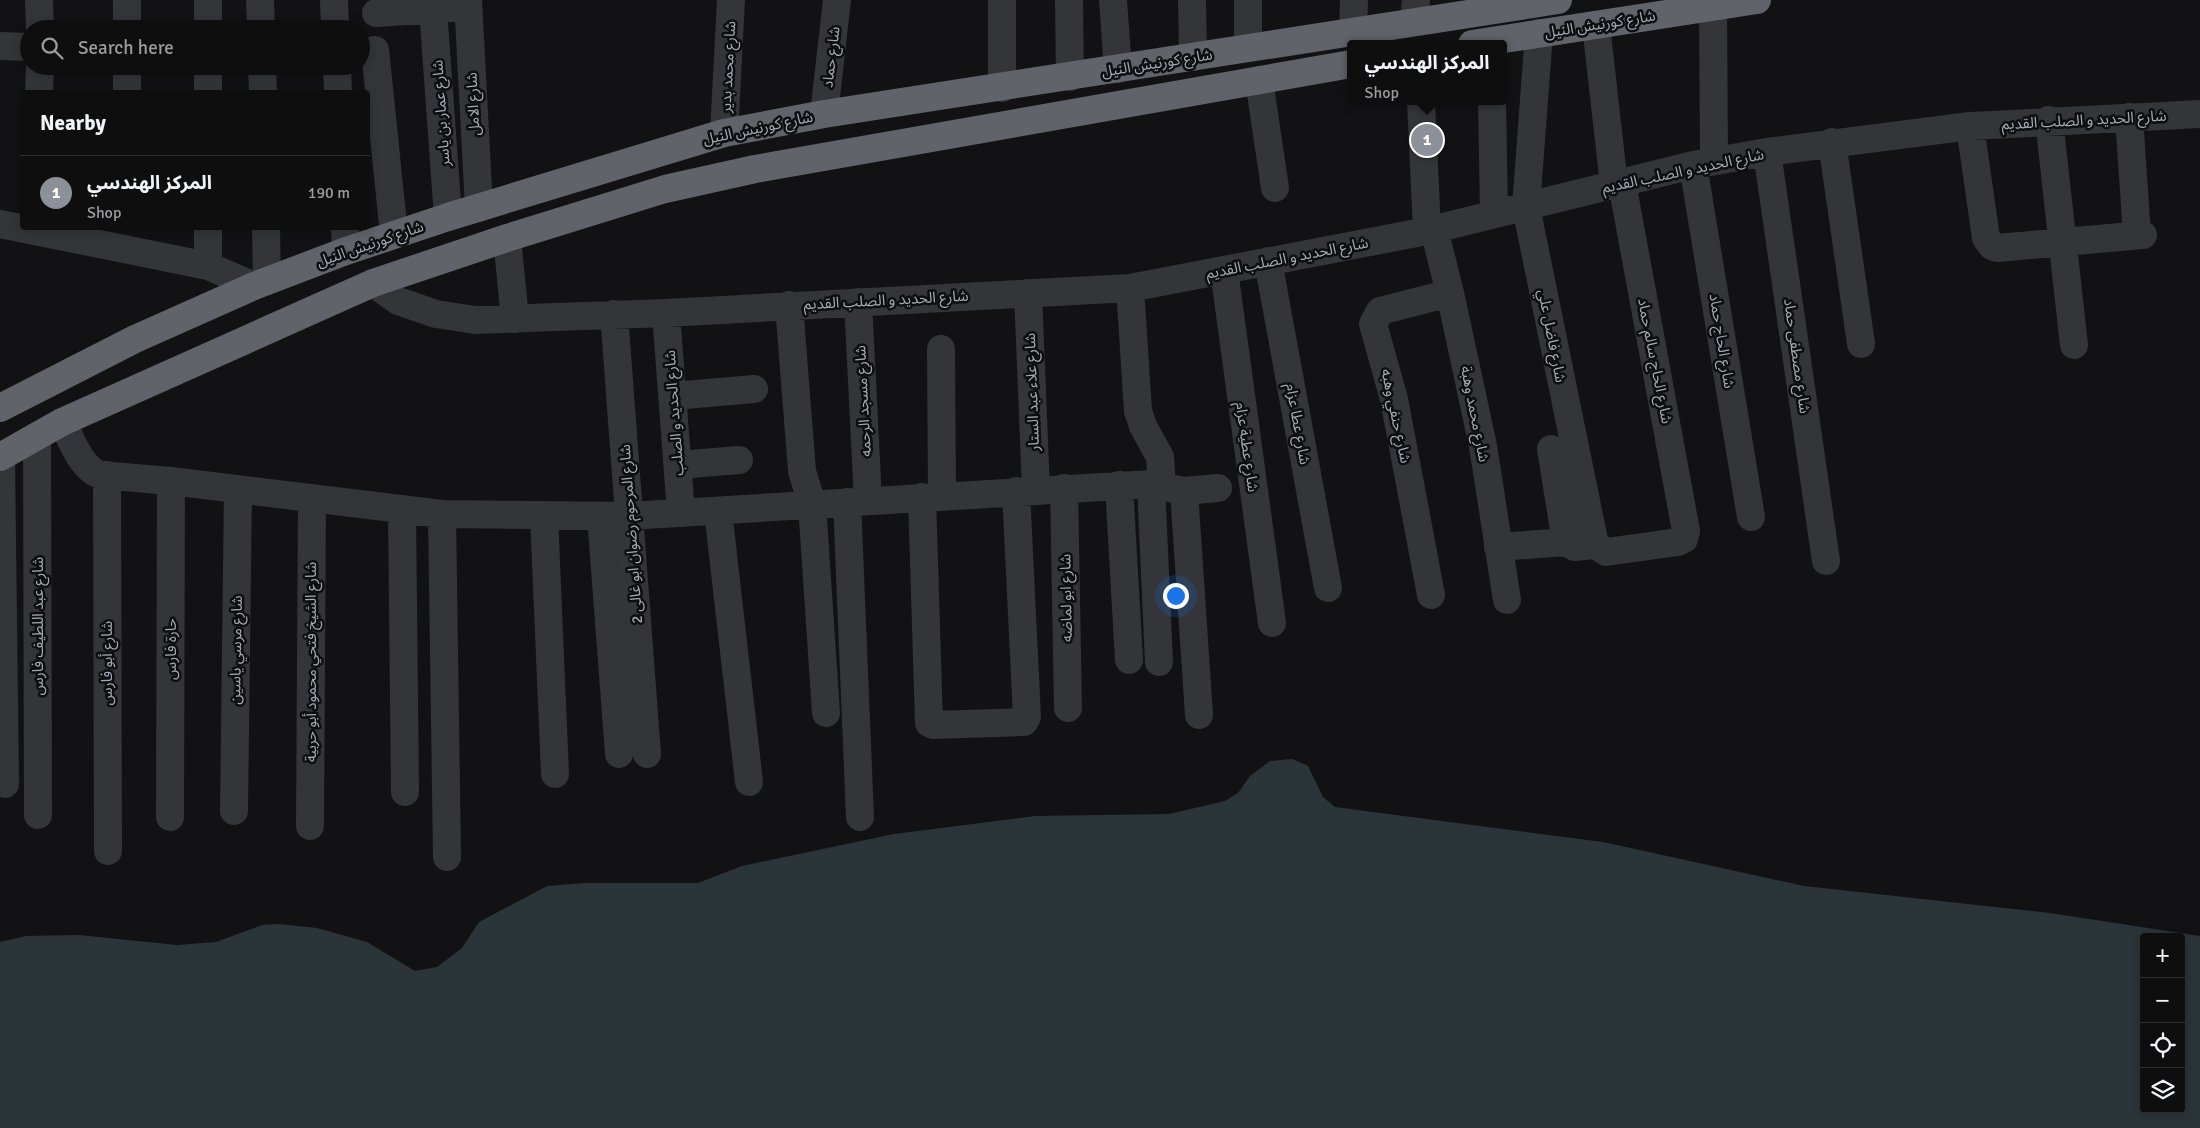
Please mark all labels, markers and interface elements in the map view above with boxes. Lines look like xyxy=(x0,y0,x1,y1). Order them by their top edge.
street label: شارع كورنيش النيل xyxy=(1543,6,1657,45)
search box xyxy=(20,20,370,75)
street label: شارع محمد بدير xyxy=(717,20,742,115)
street label: شارع حماد xyxy=(818,25,847,89)
icon: search xyxy=(38,34,66,62)
text: Search here xyxy=(78,36,174,60)
popup xyxy=(1347,40,1507,105)
street label: شارع كورنيش النيل xyxy=(1100,45,1214,84)
text: المركز الهندسي xyxy=(1365,51,1489,75)
street label: شارع عمار بن ياسر xyxy=(428,59,457,168)
street label: شارع الامل xyxy=(462,71,487,136)
text: Shop xyxy=(1365,83,1399,103)
street label: شارع الحديد و الصلب القديم xyxy=(2001,107,2167,136)
street label: شارع كورنيش النيل xyxy=(701,108,815,151)
text: Nearby xyxy=(40,110,106,136)
pin: 1 xyxy=(1411,121,1443,159)
street label: شارع الحديد و الصلب القديم xyxy=(1600,145,1766,200)
text: المركز الهندسي xyxy=(87,171,212,195)
text: 1 xyxy=(52,183,60,203)
text: 190 m xyxy=(308,183,350,203)
text: Shop xyxy=(87,203,121,223)
street label: شارع كورنيش النيل xyxy=(314,217,427,274)
street label: شارع الحديد و الصلب القديم xyxy=(1204,233,1371,286)
street label: شارع الحديد و الصلب القديم xyxy=(803,287,969,316)
street label: شارع فاضل علي xyxy=(1531,288,1570,385)
street label: شارع الحاج حماد xyxy=(1703,292,1738,390)
street label: شارع الحاج سالم حماد xyxy=(1631,297,1676,426)
street label: شارع مصطفى حماد xyxy=(1777,297,1814,415)
street label: شارع علاء عبد الستار xyxy=(1021,332,1046,452)
street label: شارع مسجد الرحمه xyxy=(851,344,878,457)
street label: شارع الحديد و الصلب xyxy=(661,349,690,476)
street label: شارع محمد وهبة xyxy=(1454,364,1493,464)
street label: شارع حنفي وهبه xyxy=(1374,367,1415,466)
street label: شارع عطا عزام xyxy=(1279,382,1314,467)
street label: شارع عطية عزام xyxy=(1229,401,1262,494)
street label: شارع المرحوم رضوان ابو غالى 2 xyxy=(616,443,649,624)
street label: شارع ابو لماضه xyxy=(1056,553,1079,642)
street label: شارع عبد اللطيف فارس xyxy=(29,556,50,695)
street label: شارع الشيخ فتحي محمود أبو حربية xyxy=(302,562,323,762)
your location xyxy=(1163,583,1189,609)
street label: شارع مرسي ياسين xyxy=(226,595,249,705)
street label: حارة فارس xyxy=(162,618,180,680)
street label: شارع أبو فارس xyxy=(98,620,119,705)
map controls xyxy=(2140,933,2185,1113)
button: + xyxy=(2140,933,2185,978)
button: − xyxy=(2140,978,2185,1023)
button: locate xyxy=(2140,1023,2185,1068)
button: layers xyxy=(2140,1068,2185,1113)

